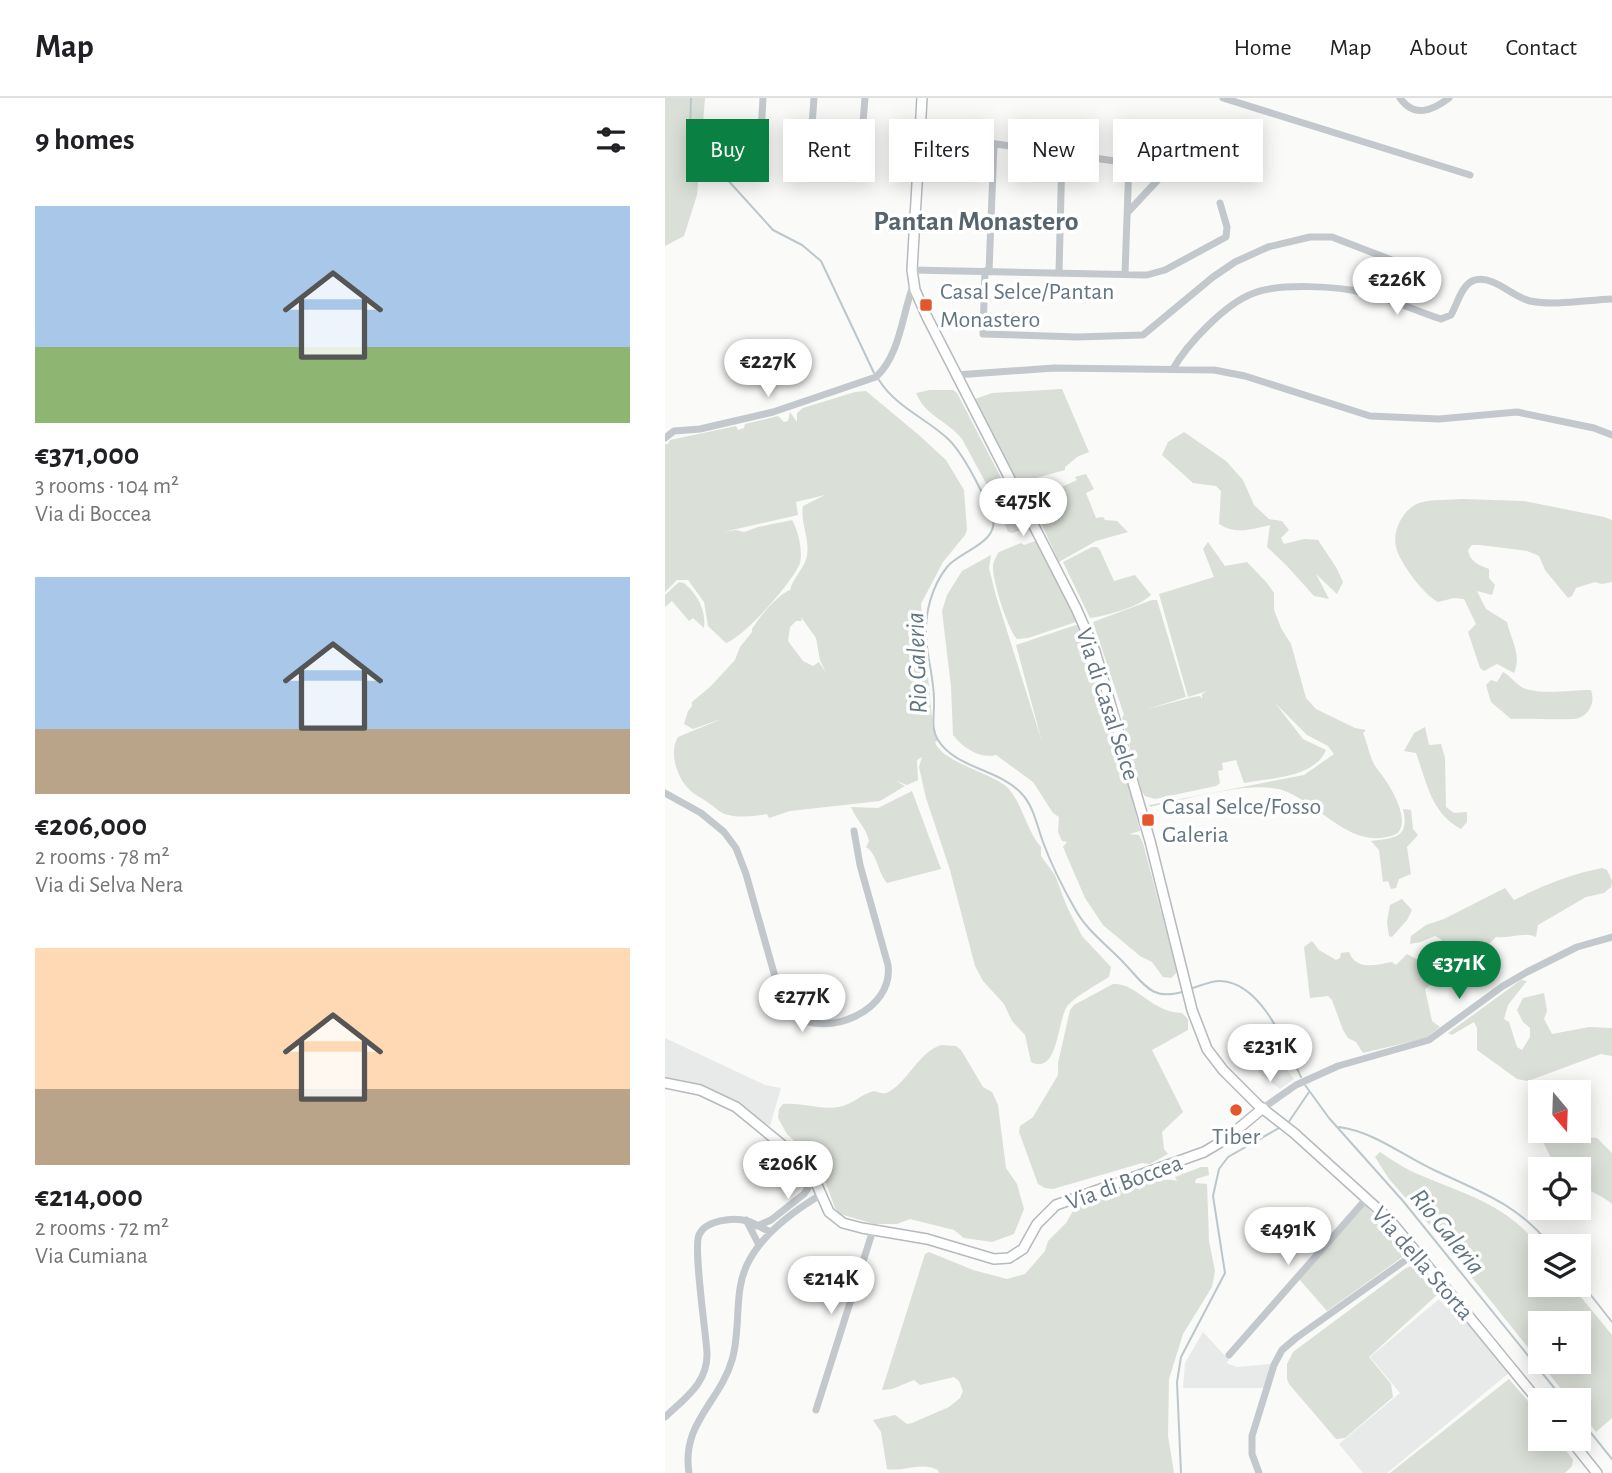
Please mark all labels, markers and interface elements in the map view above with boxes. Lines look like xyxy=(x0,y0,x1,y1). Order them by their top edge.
text: Map xyxy=(35,31,94,64)
text: Home xyxy=(1234,36,1292,60)
text: Map xyxy=(1330,36,1372,60)
text: About xyxy=(1410,36,1467,60)
text: Contact xyxy=(1505,36,1577,60)
chip: Buy xyxy=(686,119,769,182)
chip: Rent xyxy=(783,119,875,182)
chip: Filters xyxy=(889,119,994,182)
chip: New xyxy=(1008,119,1099,182)
chip: Apartment xyxy=(1113,119,1263,182)
icon: filters xyxy=(592,121,630,159)
text: 9 homes xyxy=(35,125,135,155)
district label: Pantan Monastero xyxy=(873,208,1079,236)
icon: home xyxy=(270,252,396,378)
pin: €226K xyxy=(1348,258,1446,317)
text: €226K xyxy=(1369,268,1425,291)
place label: Casal Selce/Pantan Monastero xyxy=(940,280,1114,332)
marker: Casal Selce/Pantan Monastero xyxy=(918,297,934,313)
pin: €227K xyxy=(719,340,817,399)
text: €227K xyxy=(740,350,796,373)
text: €371,000 xyxy=(35,440,139,470)
text: 3 rooms · 104 m² xyxy=(35,475,179,498)
pin: €475K xyxy=(974,478,1072,538)
text: €475K xyxy=(995,489,1051,512)
text: Via di Boccea xyxy=(35,503,152,526)
water label: Rio Galeria xyxy=(902,612,932,714)
icon: home xyxy=(270,623,396,749)
street label: Via di Casal Selce xyxy=(1071,625,1143,783)
place label: Casal Selce/Fosso Galeria xyxy=(1162,795,1321,847)
text: €206,000 xyxy=(35,811,147,841)
marker: Casal Selce/Fosso Galeria xyxy=(1140,812,1156,828)
text: 2 rooms · 78 m² xyxy=(35,846,170,869)
text: Via di Selva Nera xyxy=(35,874,183,897)
pin: €371K xyxy=(1410,942,1508,1001)
text: €371K xyxy=(1433,952,1485,975)
pin: €277K xyxy=(753,974,851,1034)
text: €277K xyxy=(775,985,829,1008)
icon: home xyxy=(270,994,396,1120)
pin: €231K xyxy=(1221,1024,1319,1084)
text: €231K xyxy=(1243,1035,1297,1058)
north arrow xyxy=(1528,1080,1591,1143)
map controls xyxy=(1528,1080,1591,1451)
marker: Tiber xyxy=(1228,1102,1244,1118)
place label: Tiber xyxy=(1212,1125,1261,1149)
pin: €206K xyxy=(739,1142,837,1201)
street label: Via di Boccea xyxy=(1063,1151,1186,1215)
text: €206K xyxy=(759,1152,817,1175)
button: locate xyxy=(1528,1157,1591,1220)
text: €214,000 xyxy=(35,1182,143,1212)
water label: Rio Galeria xyxy=(1405,1184,1489,1279)
street label: Via della Storta xyxy=(1367,1202,1478,1325)
pin: €491K xyxy=(1239,1208,1337,1267)
text: 2 rooms · 72 m² xyxy=(35,1217,169,1240)
text: €491K xyxy=(1260,1218,1316,1241)
button: layers xyxy=(1528,1234,1591,1297)
text: Via Cumiana xyxy=(35,1245,148,1268)
pin: €214K xyxy=(782,1256,880,1316)
text: €214K xyxy=(804,1267,858,1290)
button: + xyxy=(1528,1311,1591,1374)
button: − xyxy=(1528,1388,1591,1451)

